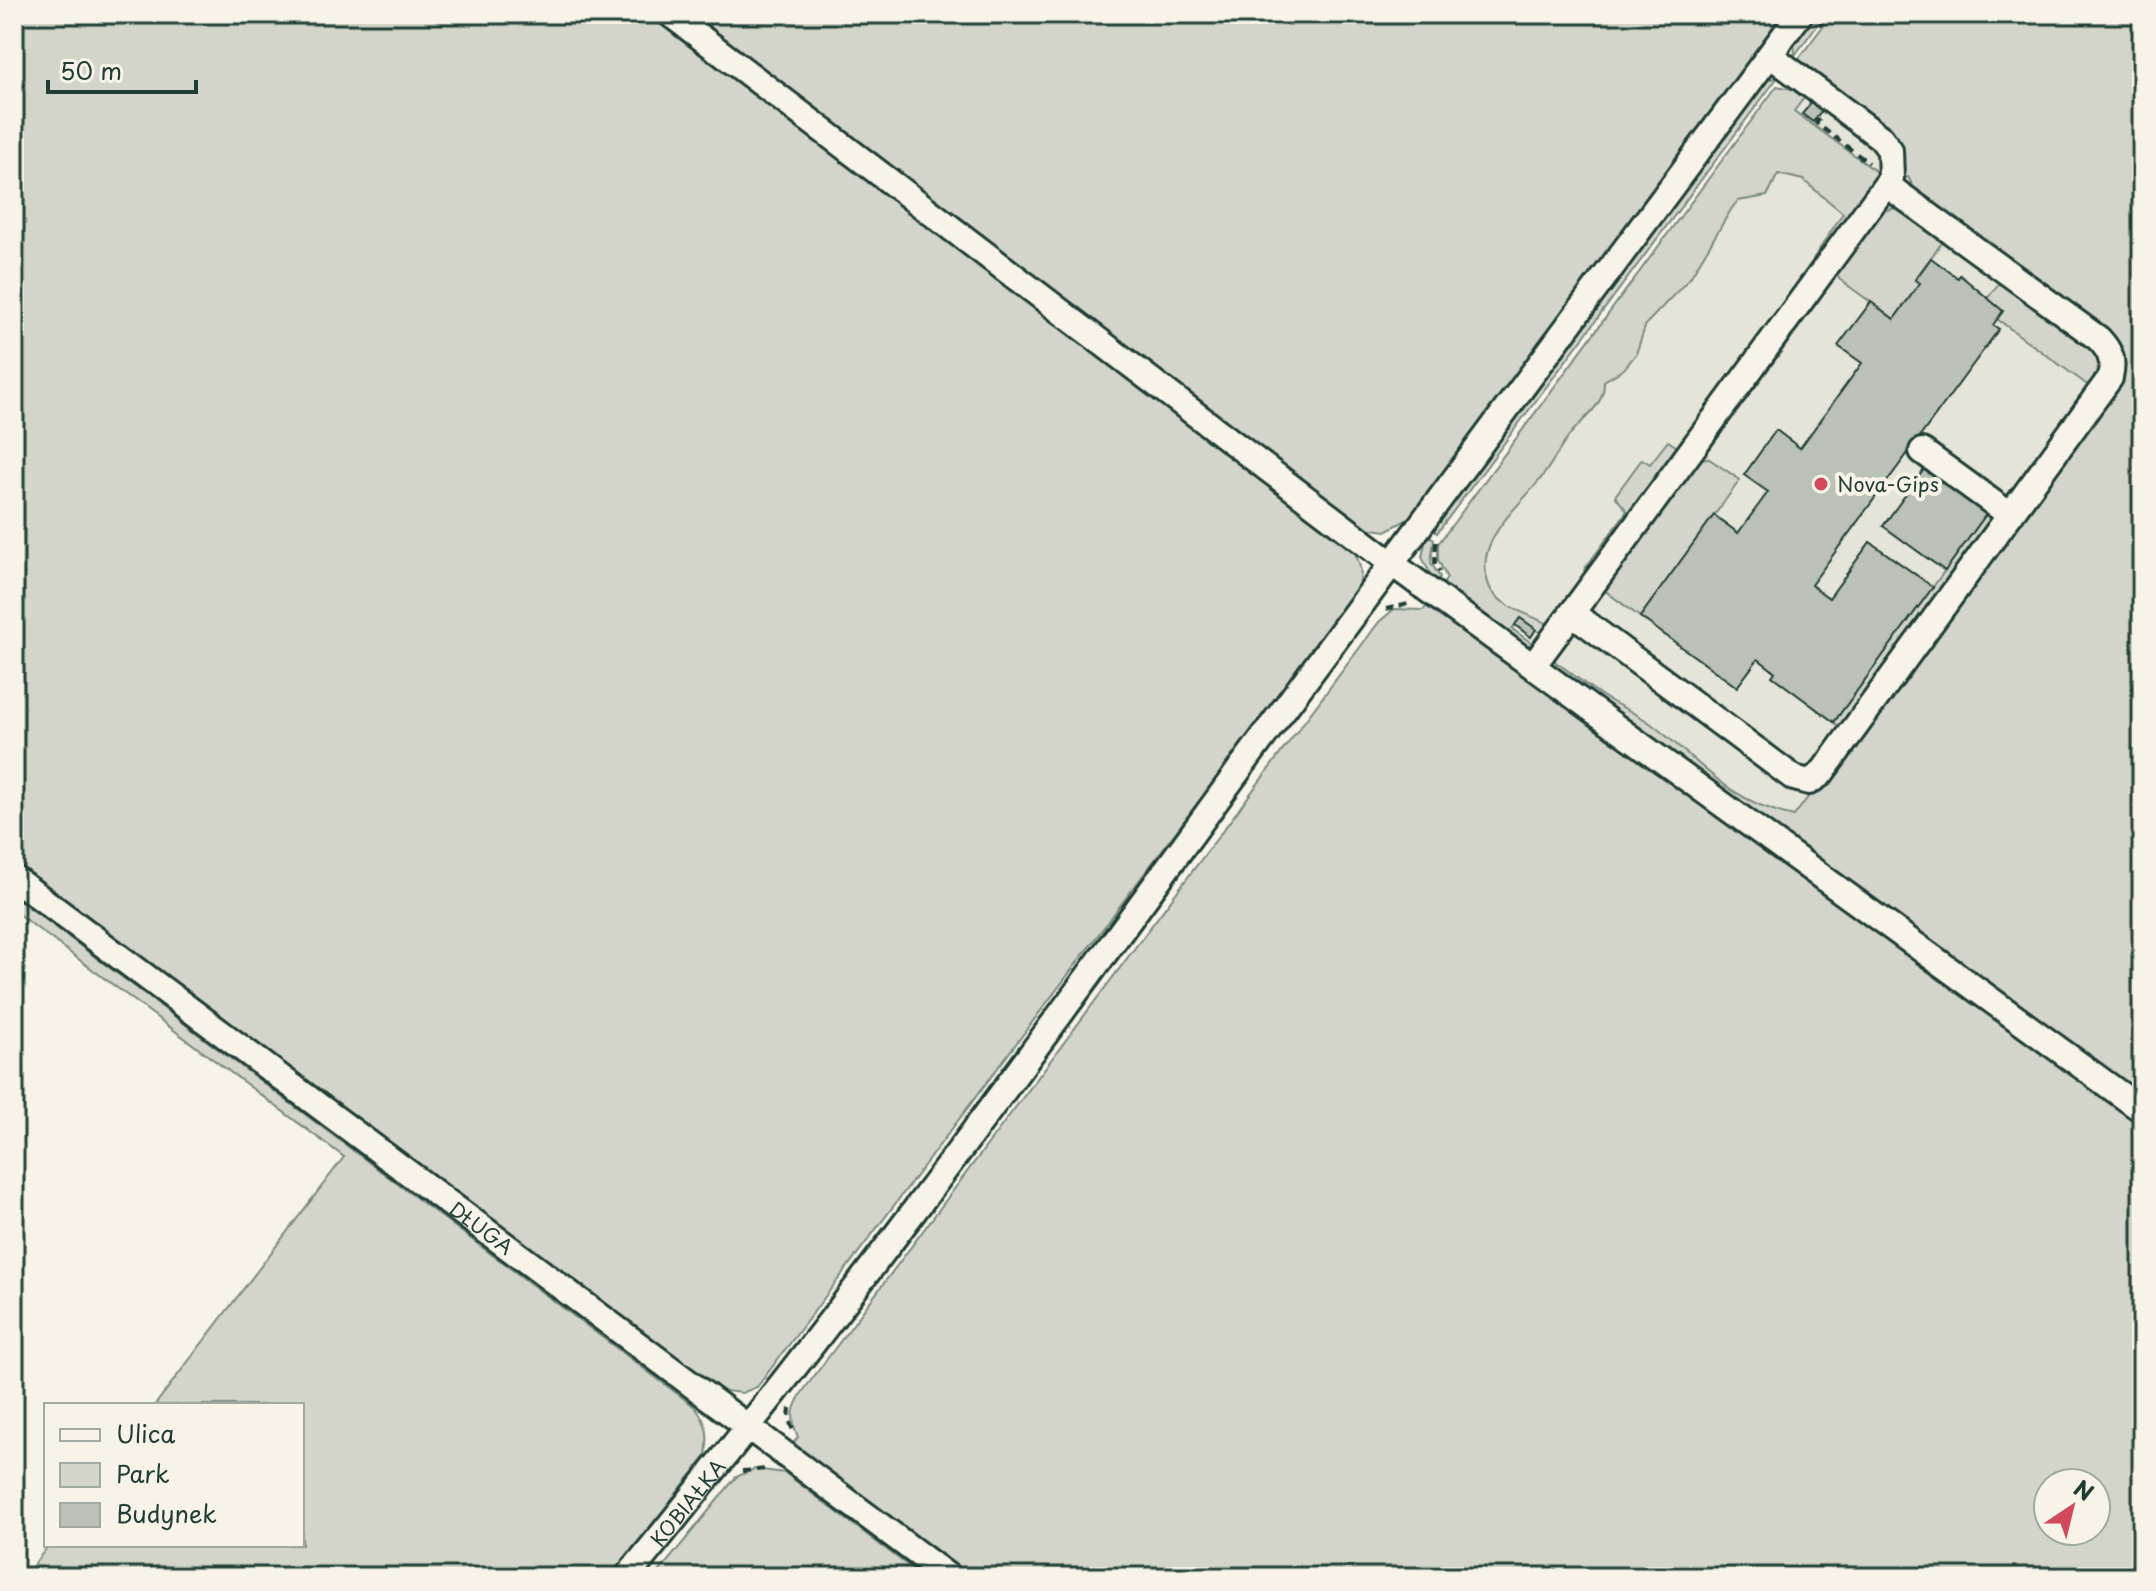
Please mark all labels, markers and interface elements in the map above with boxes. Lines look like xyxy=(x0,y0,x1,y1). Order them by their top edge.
scale bar xyxy=(48,44,196,94)
text: 50 m xyxy=(60,52,122,88)
place label: Nova-Gips xyxy=(1837,469,1939,499)
marker: Nova-Gips xyxy=(1812,475,1830,493)
street label: DŁUGA xyxy=(444,1194,520,1261)
legend xyxy=(44,1403,304,1547)
text: Ulica xyxy=(116,1415,175,1451)
street label: KOBIAŁKA xyxy=(643,1452,732,1553)
text: Park xyxy=(116,1455,170,1491)
north arrow xyxy=(2032,1467,2112,1547)
text: N xyxy=(2068,1471,2101,1508)
text: Budynek xyxy=(116,1495,217,1531)

